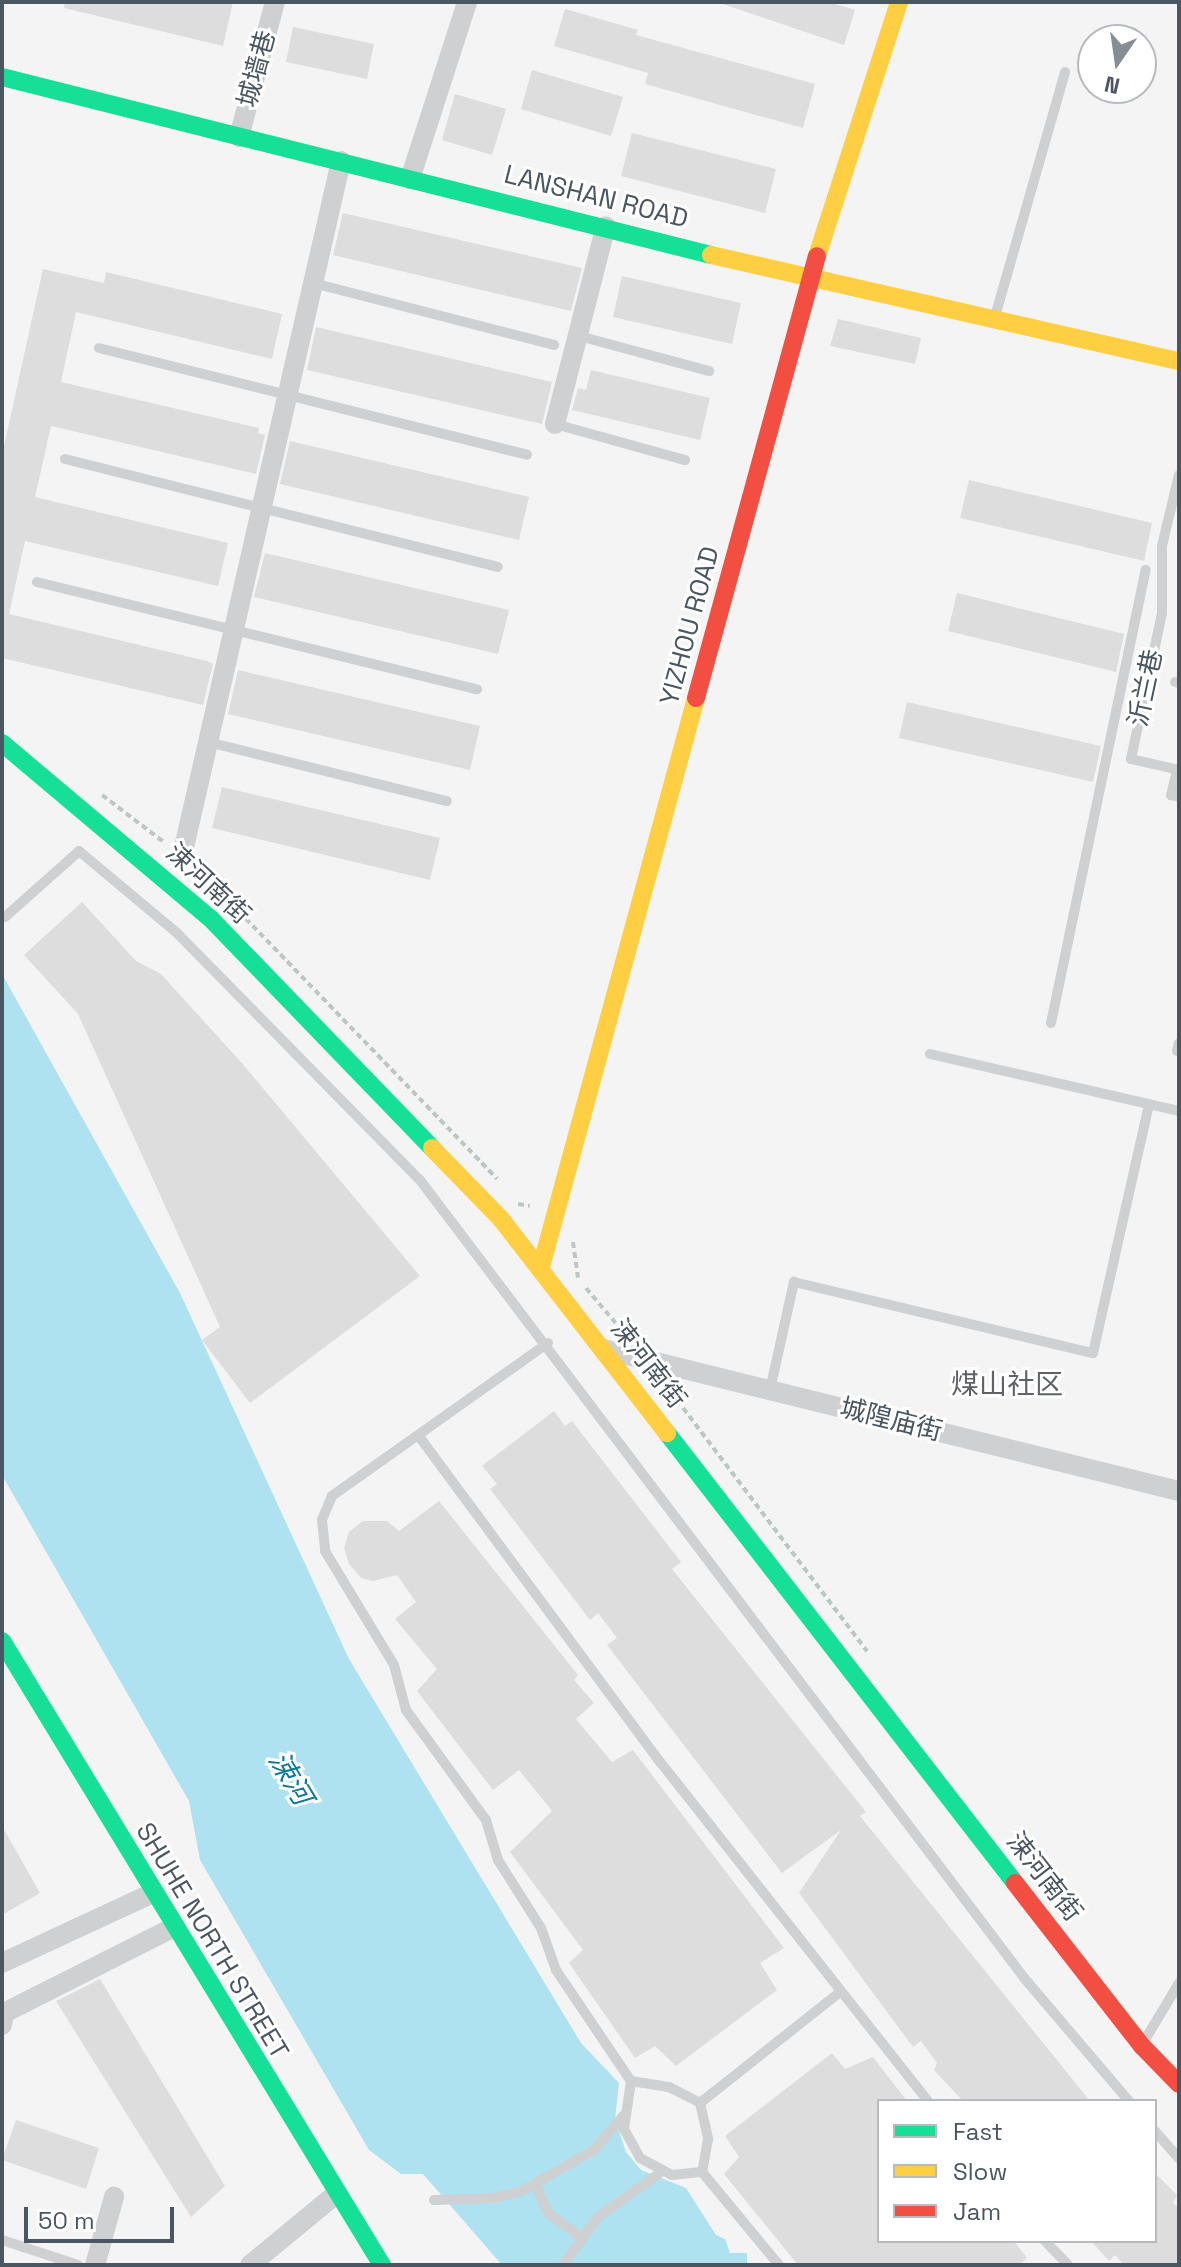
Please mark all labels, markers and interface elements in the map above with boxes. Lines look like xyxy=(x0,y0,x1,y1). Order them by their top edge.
north arrow xyxy=(1077,24,1157,104)
street label: 城墙巷 xyxy=(232,27,282,111)
text: N xyxy=(1102,70,1122,101)
street label: LANSHAN ROAD xyxy=(501,159,691,235)
street label: YIZHOU ROAD xyxy=(654,543,726,709)
street label: 沂兰巷 xyxy=(1123,647,1169,729)
street label: 涑河南街 xyxy=(159,837,257,931)
street label: 涑河南街 xyxy=(604,1313,692,1415)
district label: 煤山社区 xyxy=(951,1367,1063,1401)
street label: 城隍庙街 xyxy=(837,1392,945,1448)
water label: 涑河 xyxy=(262,1745,320,1811)
street label: SHUHE NORTH STREET xyxy=(129,1817,295,2065)
street label: 涑河南街 xyxy=(1000,1826,1088,1928)
legend xyxy=(877,2099,1157,2243)
text: Fast xyxy=(953,2116,1003,2147)
text: Slow xyxy=(953,2156,1007,2187)
scale bar xyxy=(28,2191,178,2241)
text: Jam xyxy=(953,2196,1001,2227)
text: 50 m xyxy=(38,2205,95,2236)

